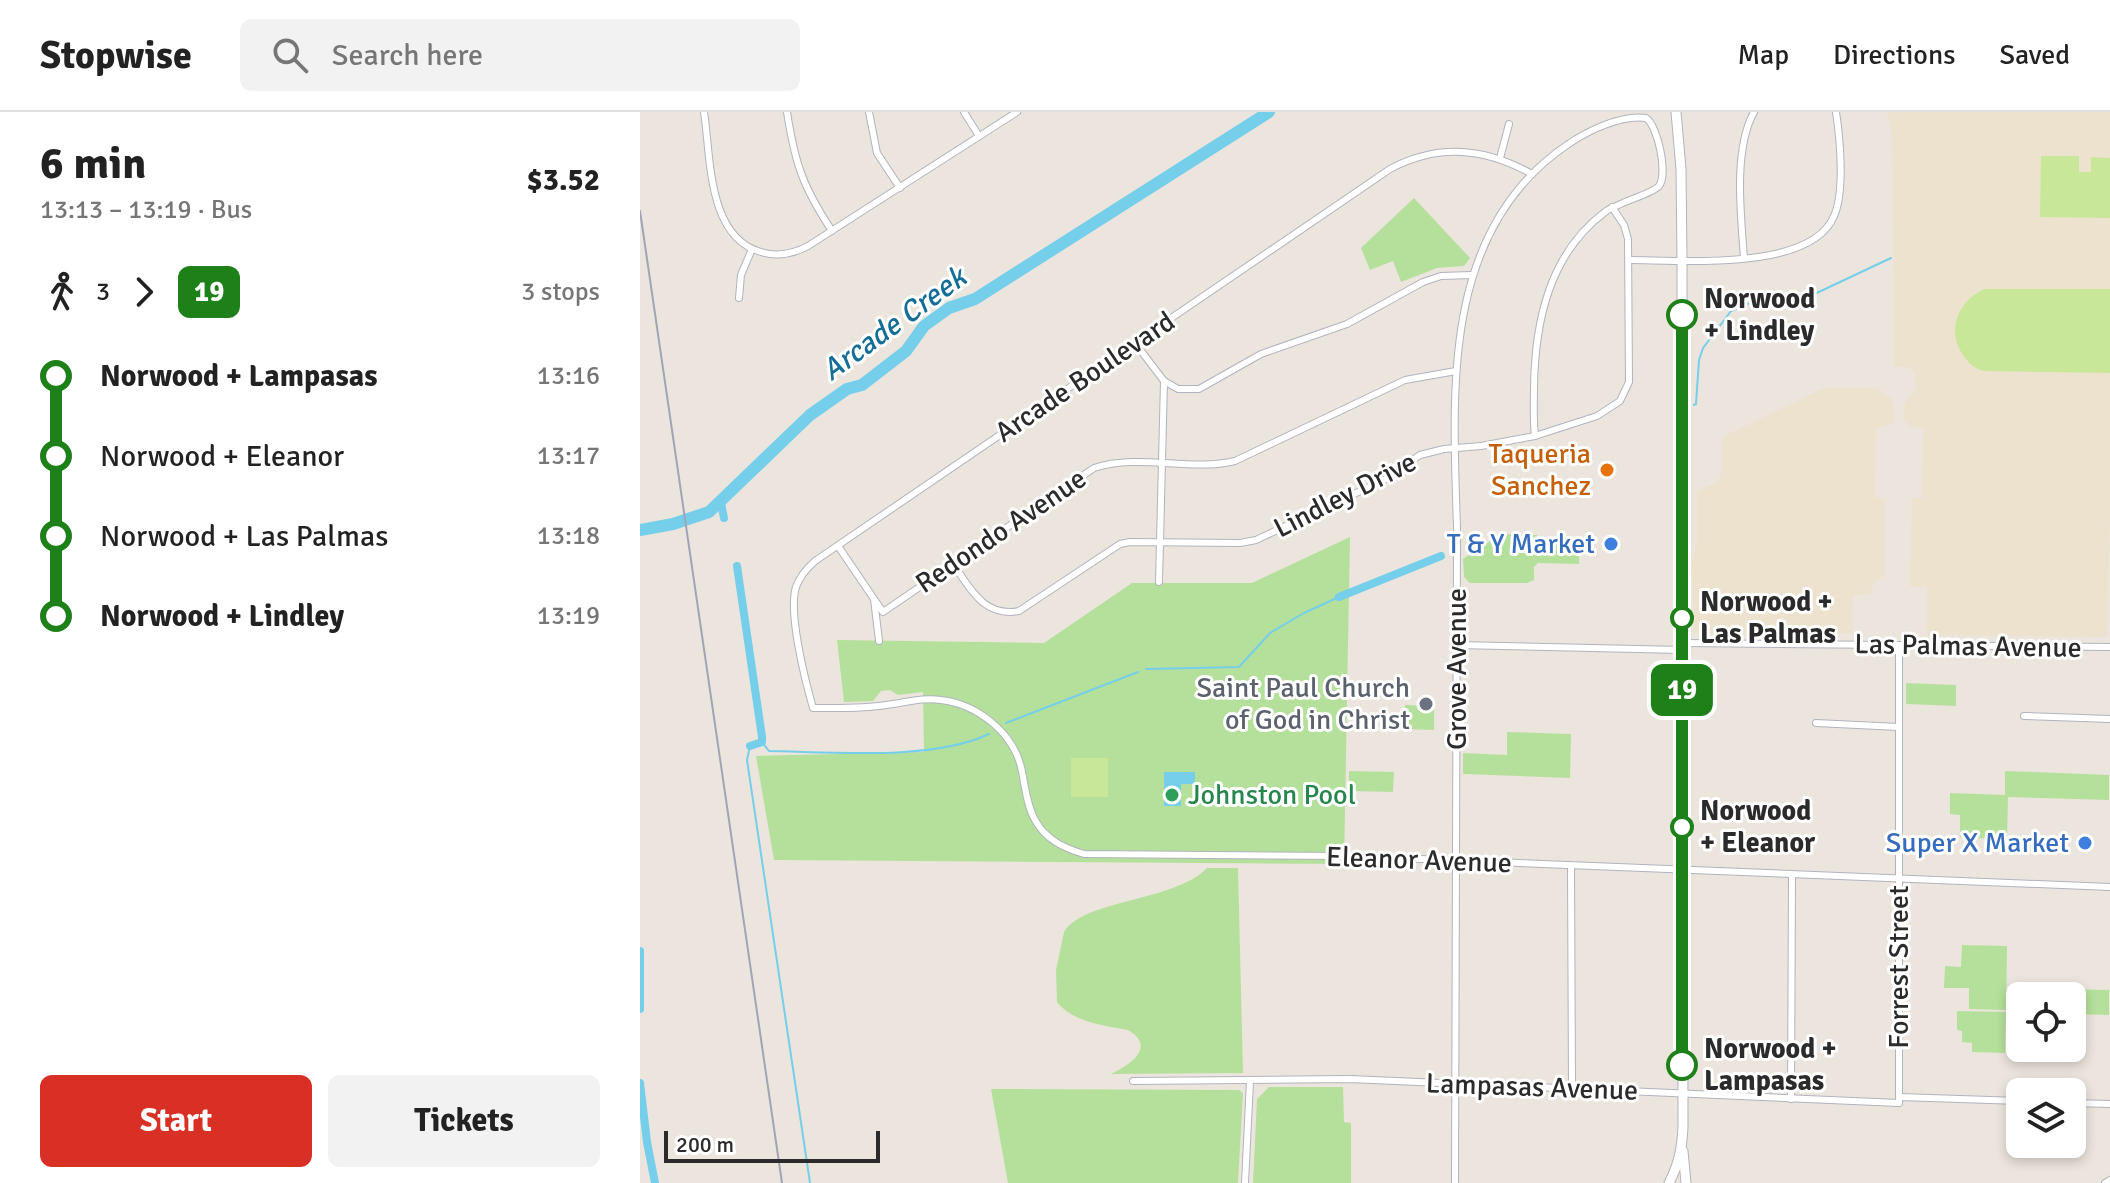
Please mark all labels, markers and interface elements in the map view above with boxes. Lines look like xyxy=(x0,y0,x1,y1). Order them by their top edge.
search box xyxy=(240,19,800,91)
text: Stopwise xyxy=(40,32,192,79)
icon: search xyxy=(268,33,312,77)
text: Search here xyxy=(332,37,483,74)
text: Map xyxy=(1737,38,1789,72)
text: Directions xyxy=(1833,38,1955,72)
text: Saved xyxy=(1999,38,2070,72)
text: 6 min xyxy=(40,137,146,191)
text: $3.52 xyxy=(527,162,600,199)
text: 13:13 – 13:19 · Bus xyxy=(40,194,252,226)
water label: Arcade Creek xyxy=(815,258,976,389)
icon: walk xyxy=(40,270,84,314)
icon: forward xyxy=(122,270,166,314)
text: 19 xyxy=(194,275,224,309)
text: 3 xyxy=(96,276,110,308)
text: 3 stops xyxy=(521,276,600,308)
place label: Norwood + Lindley xyxy=(1704,282,1815,348)
marker: Norwood + Lindley xyxy=(1667,300,1697,330)
street label: Arcade Boulevard xyxy=(989,304,1181,450)
text: Norwood + Lampasas xyxy=(100,358,377,395)
text: 13:16 xyxy=(537,360,600,392)
place label: Taqueria Sanchez xyxy=(1489,437,1591,503)
text: Norwood + Eleanor xyxy=(100,438,344,475)
text: 13:17 xyxy=(537,440,600,472)
street label: Lindley Drive xyxy=(1268,445,1422,545)
street label: Redondo Avenue xyxy=(909,461,1093,601)
marker: Taqueria Sanchez xyxy=(1598,461,1616,479)
text: Norwood + Las Palmas xyxy=(100,518,388,555)
text: 13:18 xyxy=(537,520,600,552)
place label: T & Y Market xyxy=(1447,527,1595,561)
marker: T & Y Market xyxy=(1602,535,1620,553)
place label: Norwood + Las Palmas xyxy=(1700,585,1836,651)
street label: Grove Avenue xyxy=(1440,588,1474,750)
text: Norwood + Lindley xyxy=(100,598,344,635)
text: 13:19 xyxy=(537,600,600,632)
marker: Norwood + Las Palmas xyxy=(1671,607,1693,629)
street label: Las Palmas Avenue xyxy=(1854,627,2082,665)
line badge: 19 xyxy=(1646,664,1718,716)
place label: Saint Paul Church of God in Christ xyxy=(1197,671,1410,737)
text: 19 xyxy=(1667,673,1697,707)
marker: Saint Paul Church of God in Christ xyxy=(1417,695,1435,713)
place label: Johnston Pool xyxy=(1188,778,1356,812)
marker: Johnston Pool xyxy=(1163,786,1181,804)
place label: Norwood + Eleanor xyxy=(1700,794,1816,860)
marker: Norwood + Eleanor xyxy=(1671,816,1693,838)
place label: Super X Market xyxy=(1886,826,2069,860)
marker: Super X Market xyxy=(2076,834,2094,852)
street label: Eleanor Avenue xyxy=(1326,840,1512,880)
street label: Forrest Street xyxy=(1882,885,1916,1049)
map controls xyxy=(2006,982,2086,1158)
button: locate xyxy=(2006,982,2086,1062)
place label: Norwood + Lampasas xyxy=(1704,1032,1837,1098)
marker: Norwood + Lampasas xyxy=(1667,1050,1697,1080)
street label: Lampasas Avenue xyxy=(1425,1066,1639,1108)
button: Start xyxy=(40,1075,312,1167)
button: Tickets xyxy=(328,1075,600,1167)
button: layers xyxy=(2006,1078,2086,1158)
scale bar xyxy=(664,1127,880,1163)
text: 200 m xyxy=(676,1131,734,1158)

